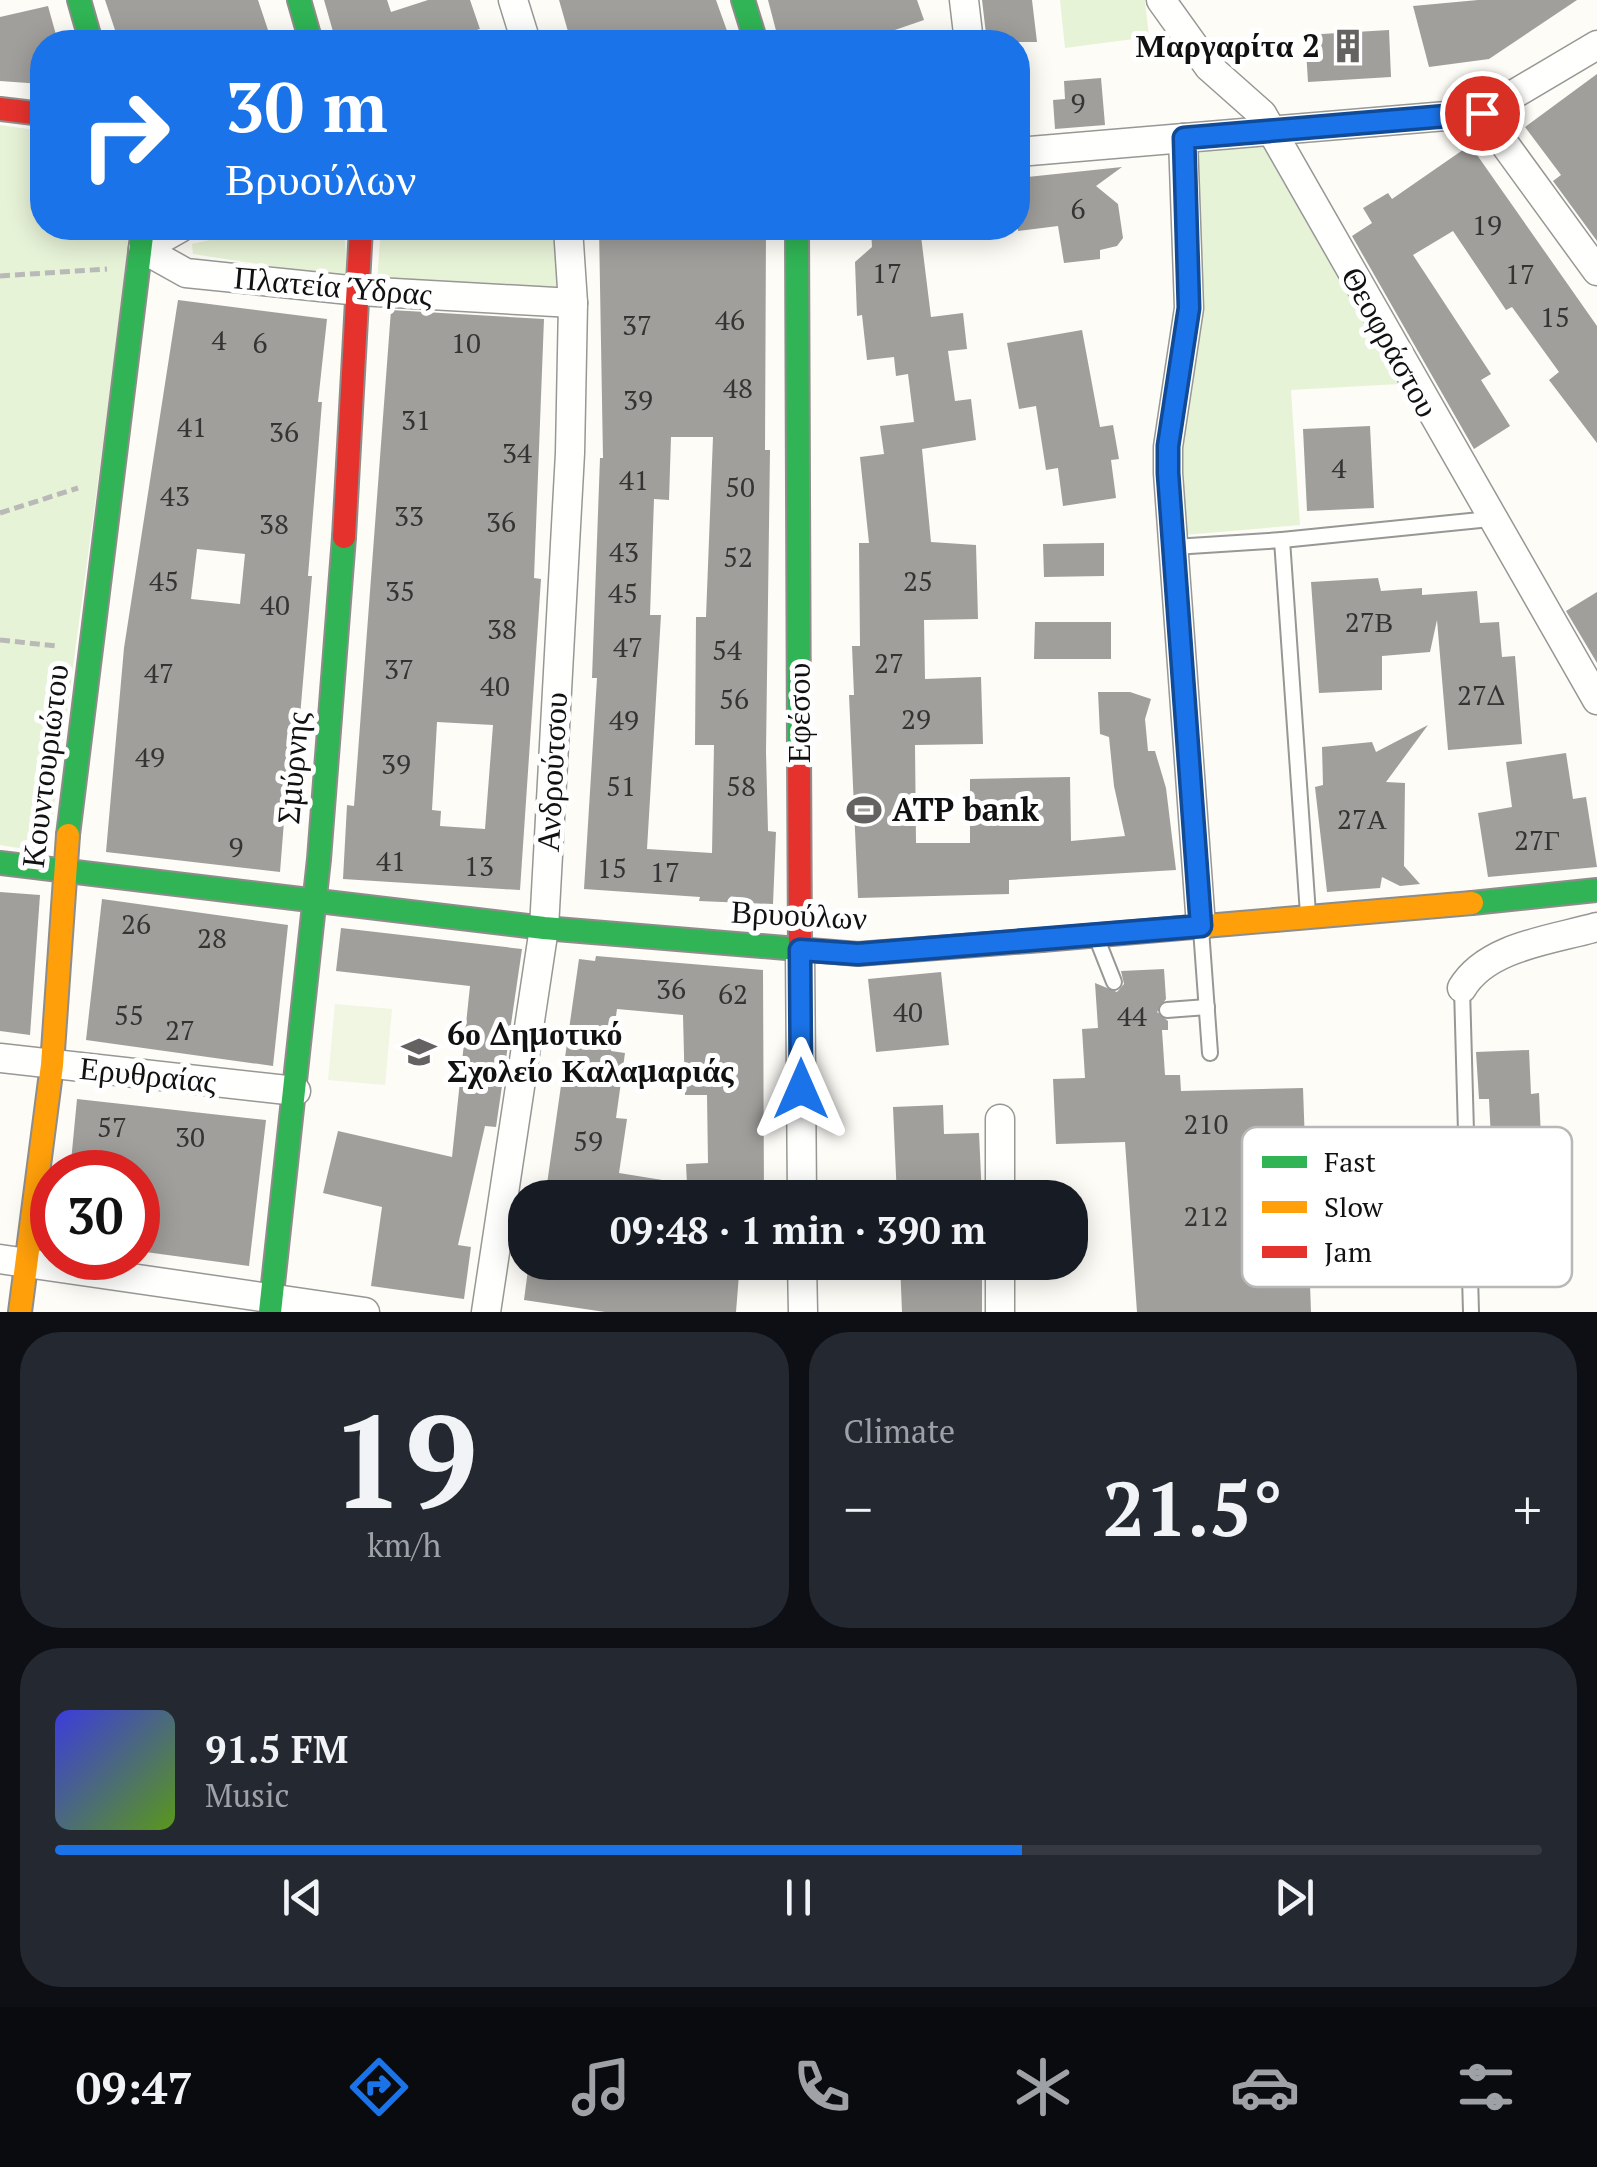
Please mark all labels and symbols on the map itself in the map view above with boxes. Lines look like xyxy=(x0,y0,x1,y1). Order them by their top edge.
place label: Μαργαρίτα 2 xyxy=(1136,24,1320,66)
building icon: Μαργαρίτα 2 xyxy=(1329,27,1367,65)
pin xyxy=(1440,71,1525,156)
house number: 9 xyxy=(1071,84,1085,121)
house number: 6 xyxy=(1071,190,1086,227)
house number: 19 xyxy=(1472,206,1502,243)
house number: 17 xyxy=(872,254,902,291)
street label: Πλατεία Ύδρας xyxy=(232,255,434,315)
house number: 17 xyxy=(1505,255,1535,292)
street label: Θεοφράστου xyxy=(1332,259,1449,424)
house number: 15 xyxy=(1540,298,1570,335)
house number: 46 xyxy=(715,301,745,338)
house number: 37 xyxy=(622,306,652,343)
house number: 4 xyxy=(212,321,227,358)
house number: 6 xyxy=(253,324,268,361)
house number: 10 xyxy=(451,324,481,361)
house number: 48 xyxy=(723,369,753,406)
house number: 39 xyxy=(623,381,653,418)
house number: 31 xyxy=(401,401,431,438)
house number: 41 xyxy=(177,408,207,445)
house number: 36 xyxy=(269,413,299,450)
house number: 34 xyxy=(502,434,532,471)
house number: 4 xyxy=(1332,449,1347,486)
house number: 41 xyxy=(619,461,649,498)
house number: 50 xyxy=(725,468,755,505)
house number: 43 xyxy=(160,477,190,514)
house number: 33 xyxy=(394,497,424,534)
house number: 36 xyxy=(486,503,516,540)
house number: 38 xyxy=(259,505,289,542)
house number: 43 xyxy=(609,533,639,570)
house number: 52 xyxy=(723,538,753,575)
house number: 45 xyxy=(149,562,179,599)
house number: 25 xyxy=(903,562,933,599)
house number: 35 xyxy=(385,572,415,609)
house number: 45 xyxy=(608,574,638,611)
house number: 40 xyxy=(260,586,290,623)
house number: 27Β xyxy=(1345,603,1393,640)
house number: 38 xyxy=(487,610,517,647)
house number: 47 xyxy=(613,628,643,665)
house number: 54 xyxy=(712,631,742,668)
house number: 27 xyxy=(874,644,904,681)
house number: 37 xyxy=(384,650,414,687)
house number: 47 xyxy=(144,654,174,691)
street label: Κουντουριώτου xyxy=(11,662,77,870)
street label: Εφέσου xyxy=(777,663,819,763)
house number: 40 xyxy=(480,667,510,704)
house number: 27Δ xyxy=(1457,676,1505,713)
house number: 56 xyxy=(719,680,749,717)
street label: Ανδρούτσου xyxy=(526,691,576,853)
house number: 29 xyxy=(901,700,931,737)
house number: 49 xyxy=(609,701,639,738)
street label: Σμύρνης xyxy=(266,710,318,826)
house number: 49 xyxy=(135,738,165,775)
house number: 39 xyxy=(381,745,411,782)
house number: 51 xyxy=(606,767,636,804)
house number: 58 xyxy=(726,767,756,804)
place label: ATP bank xyxy=(892,788,1039,830)
sports icon: ATP bank xyxy=(845,791,883,829)
house number: 27Α xyxy=(1337,800,1388,837)
house number: 27Γ xyxy=(1514,821,1560,858)
house number: 9 xyxy=(229,828,243,865)
house number: 41 xyxy=(376,842,406,879)
house number: 13 xyxy=(464,847,494,884)
house number: 15 xyxy=(597,849,627,886)
house number: 17 xyxy=(650,853,680,890)
street label: Βρυούλων xyxy=(730,889,868,939)
house number: 26 xyxy=(121,905,151,942)
house number: 28 xyxy=(197,919,227,956)
house number: 36 xyxy=(656,970,686,1007)
house number: 62 xyxy=(718,975,748,1012)
house number: 40 xyxy=(893,993,923,1030)
house number: 55 xyxy=(114,996,144,1033)
house number: 44 xyxy=(1117,997,1147,1034)
house number: 27 xyxy=(165,1011,195,1048)
place label: 6ο Δημοτικό Σχολείο Καλαμαριάς xyxy=(447,1012,734,1091)
school or university icon: 6ο Δημοτικό Σχολείο Καλαμαριάς xyxy=(400,1033,438,1071)
position arrow xyxy=(749,1037,853,1141)
street label: Ερυθραίας xyxy=(78,1046,219,1102)
house number: 210 xyxy=(1184,1105,1228,1142)
house number: 57 xyxy=(97,1108,127,1145)
house number: 30 xyxy=(175,1118,205,1155)
house number: 59 xyxy=(573,1122,603,1159)
legend xyxy=(1242,1127,1572,1287)
text: Fast xyxy=(1324,1143,1376,1180)
speed limit sign: 30 xyxy=(30,1150,160,1280)
text: Slow xyxy=(1324,1188,1384,1225)
house number: 212 xyxy=(1184,1197,1228,1234)
text: Jam xyxy=(1324,1233,1372,1270)

